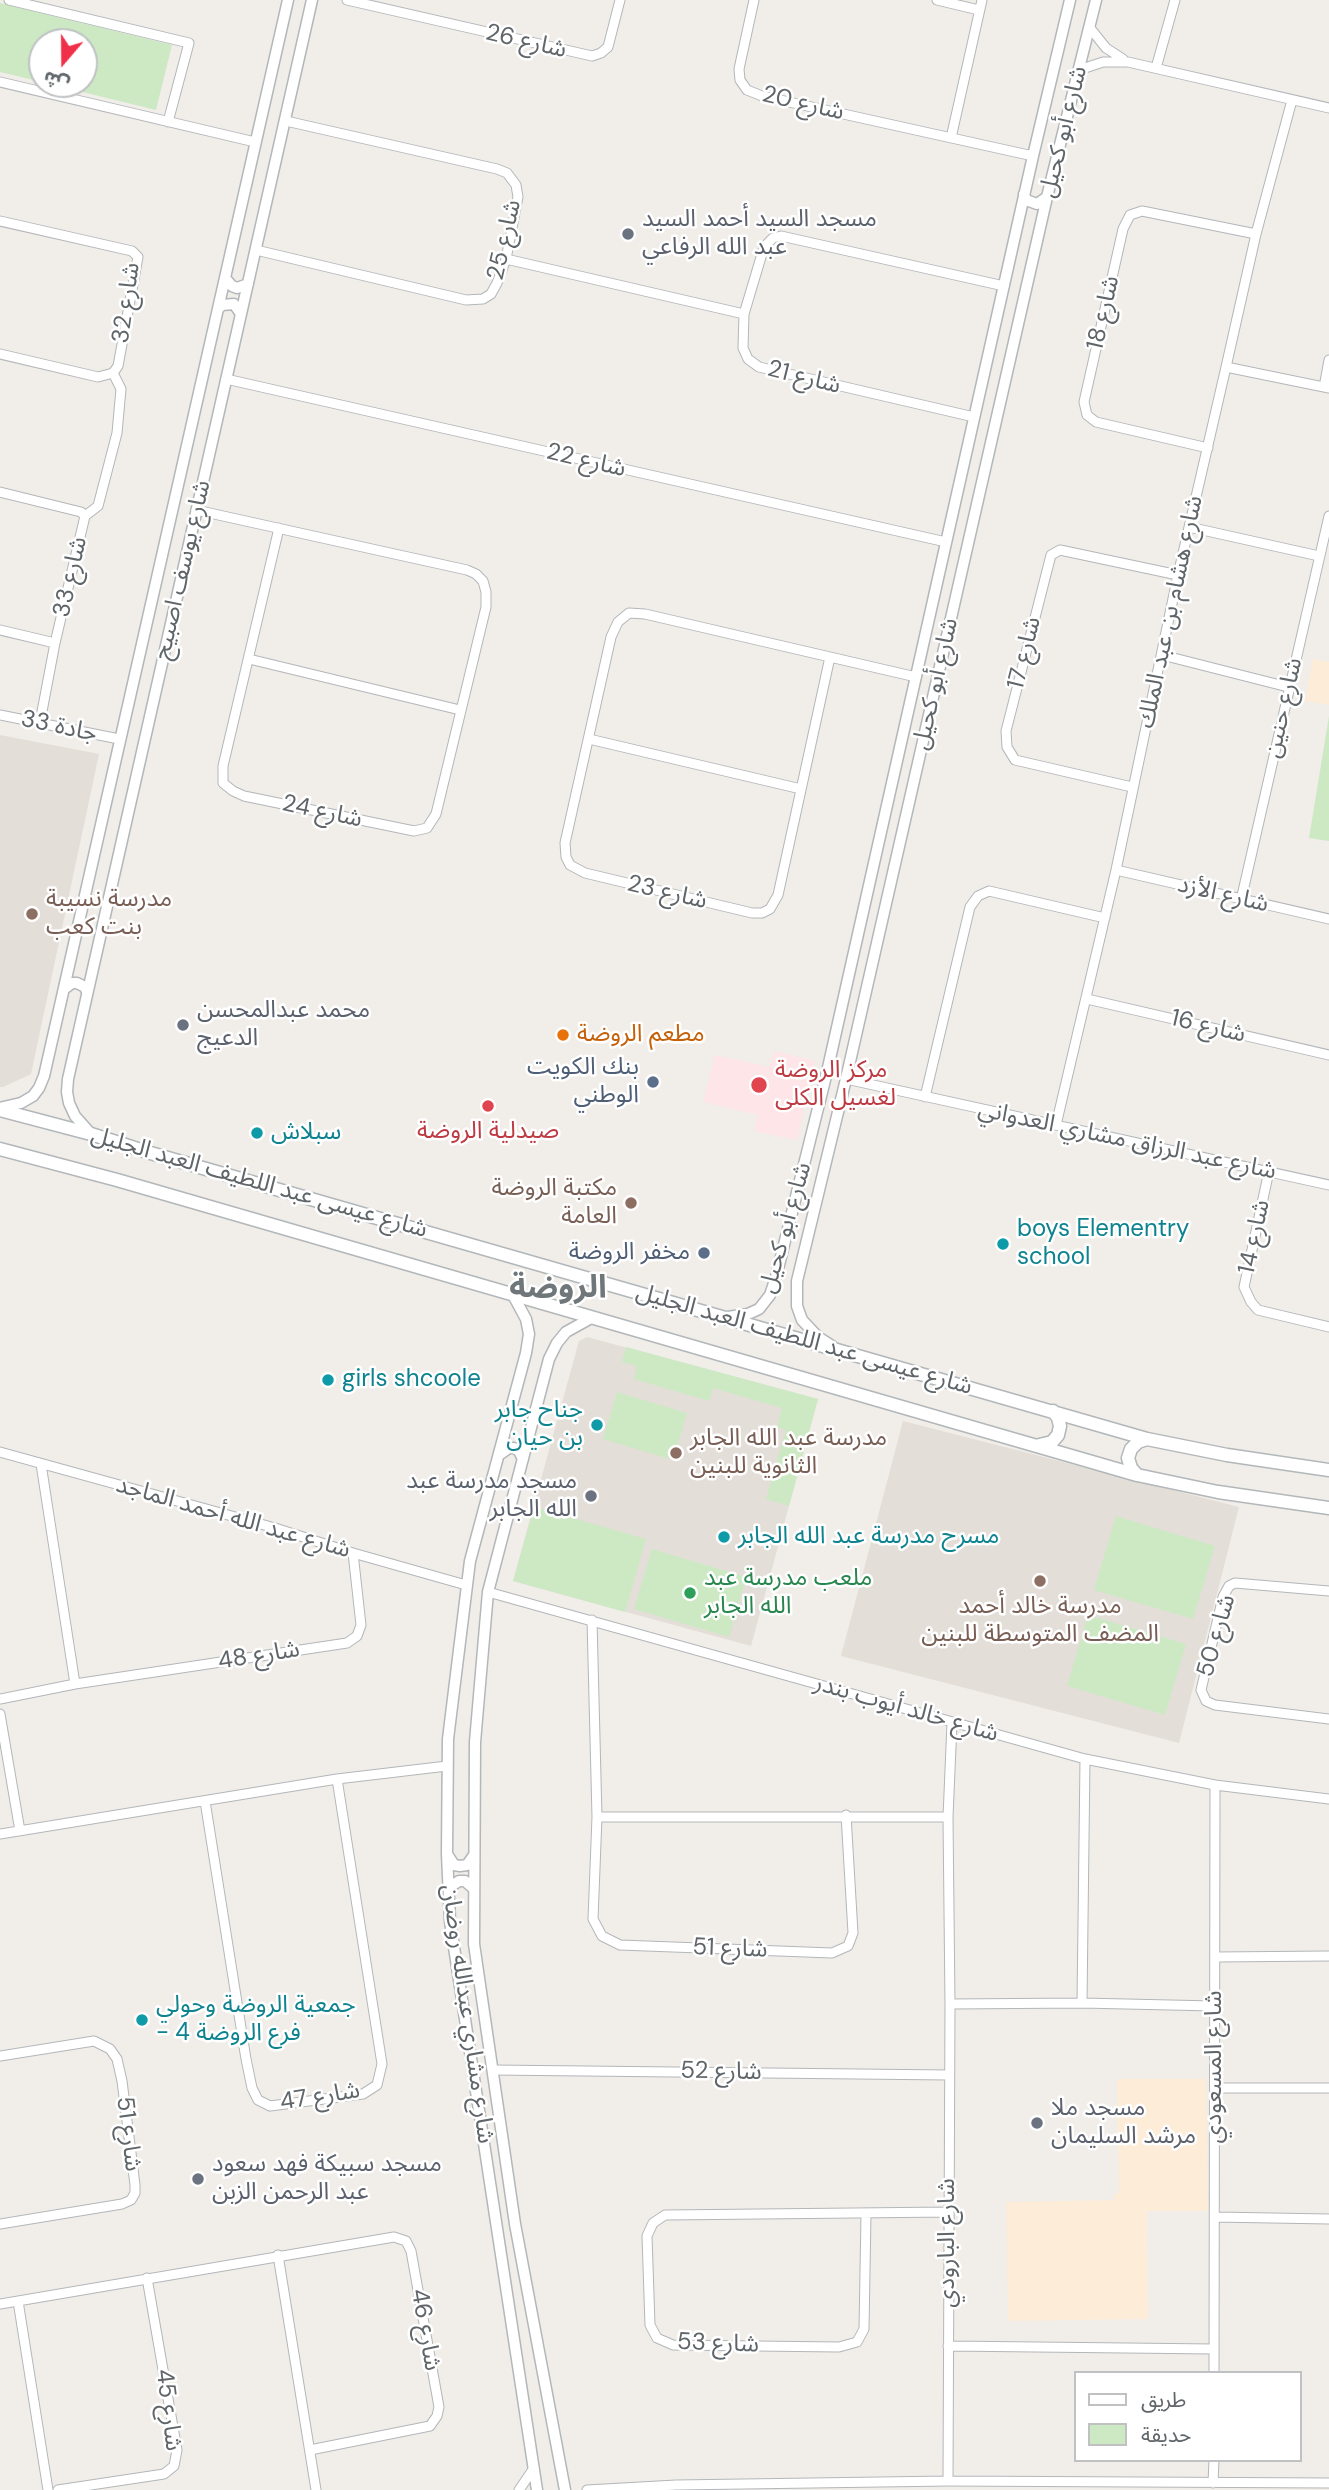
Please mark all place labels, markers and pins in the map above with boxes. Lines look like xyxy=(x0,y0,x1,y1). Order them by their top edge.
place label: مسجد السيد أحمد السيد عبد الله الرفاعي xyxy=(642,206,877,262)
marker: مسجد السيد أحمد السيد عبد الله الرفاعي xyxy=(620,226,636,242)
place label: مدرسة نسيبة بنت كعب xyxy=(46,886,172,942)
marker: مدرسة نسيبة بنت كعب xyxy=(24,906,40,922)
place label: محمد عبدالمحسن الدعيج xyxy=(197,997,370,1053)
marker: محمد عبدالمحسن الدعيج xyxy=(175,1017,191,1033)
place label: مطعم الروضة xyxy=(577,1021,705,1049)
marker: مطعم الروضة xyxy=(555,1027,571,1043)
place label: بنك الكويت الوطني xyxy=(527,1054,639,1110)
place label: مركز الروضة لغسيل الكلى xyxy=(775,1057,896,1113)
marker: بنك الكويت الوطني xyxy=(645,1074,661,1090)
marker: مركز الروضة لغسيل الكلى xyxy=(749,1075,769,1095)
marker: صيدلية الروضة xyxy=(480,1098,496,1114)
place label: صيدلية الروضة xyxy=(417,1118,559,1146)
place label: سبلاش xyxy=(271,1119,341,1147)
marker: سبلاش xyxy=(249,1125,265,1141)
place label: مكتبة الروضة العامة xyxy=(491,1175,617,1231)
marker: مكتبة الروضة العامة xyxy=(623,1195,639,1211)
place label: boys Elementry school xyxy=(1017,1216,1189,1272)
marker: boys Elementry school xyxy=(995,1236,1011,1252)
place label: مخفر الروضة xyxy=(569,1239,690,1267)
marker: مخفر الروضة xyxy=(696,1245,712,1261)
place label: girls shcoole xyxy=(342,1366,481,1394)
marker: girls shcoole xyxy=(320,1372,336,1388)
place label: جناح جابر بن حيان xyxy=(495,1397,583,1453)
marker: جناح جابر بن حيان xyxy=(589,1417,605,1433)
place label: مدرسة عبد الله الجابر الثانوية للبنين xyxy=(690,1425,887,1481)
marker: مدرسة عبد الله الجابر الثانوية للبنين xyxy=(668,1445,684,1461)
place label: مسجد مدرسة عبد الله الجابر xyxy=(406,1468,577,1524)
marker: مسجد مدرسة عبد الله الجابر xyxy=(583,1488,599,1504)
place label: مسرح مدرسة عبد الله الجابر xyxy=(738,1523,999,1551)
marker: مسرح مدرسة عبد الله الجابر xyxy=(716,1529,732,1545)
place label: ملعب مدرسة عبد الله الجابر xyxy=(704,1565,872,1621)
marker: مدرسة خالد أحمد المضف المتوسطة للبنين xyxy=(1032,1573,1048,1589)
marker: ملعب مدرسة عبد الله الجابر xyxy=(682,1585,698,1601)
place label: مدرسة خالد أحمد المضف المتوسطة للبنين xyxy=(921,1593,1159,1649)
place label: جمعية الروضة وحولي - فرع الروضة 4 xyxy=(156,1992,356,2048)
marker: جمعية الروضة وحولي - فرع الروضة 4 xyxy=(134,2012,150,2028)
place label: مسجد ملا مرشد السليمان xyxy=(1051,2095,1196,2151)
marker: مسجد ملا مرشد السليمان xyxy=(1029,2115,1045,2131)
place label: مسجد سبيكة فهد سعود عبد الرحمن الزبن xyxy=(212,2151,442,2207)
marker: مسجد سبيكة فهد سعود عبد الرحمن الزبن xyxy=(190,2171,206,2187)

